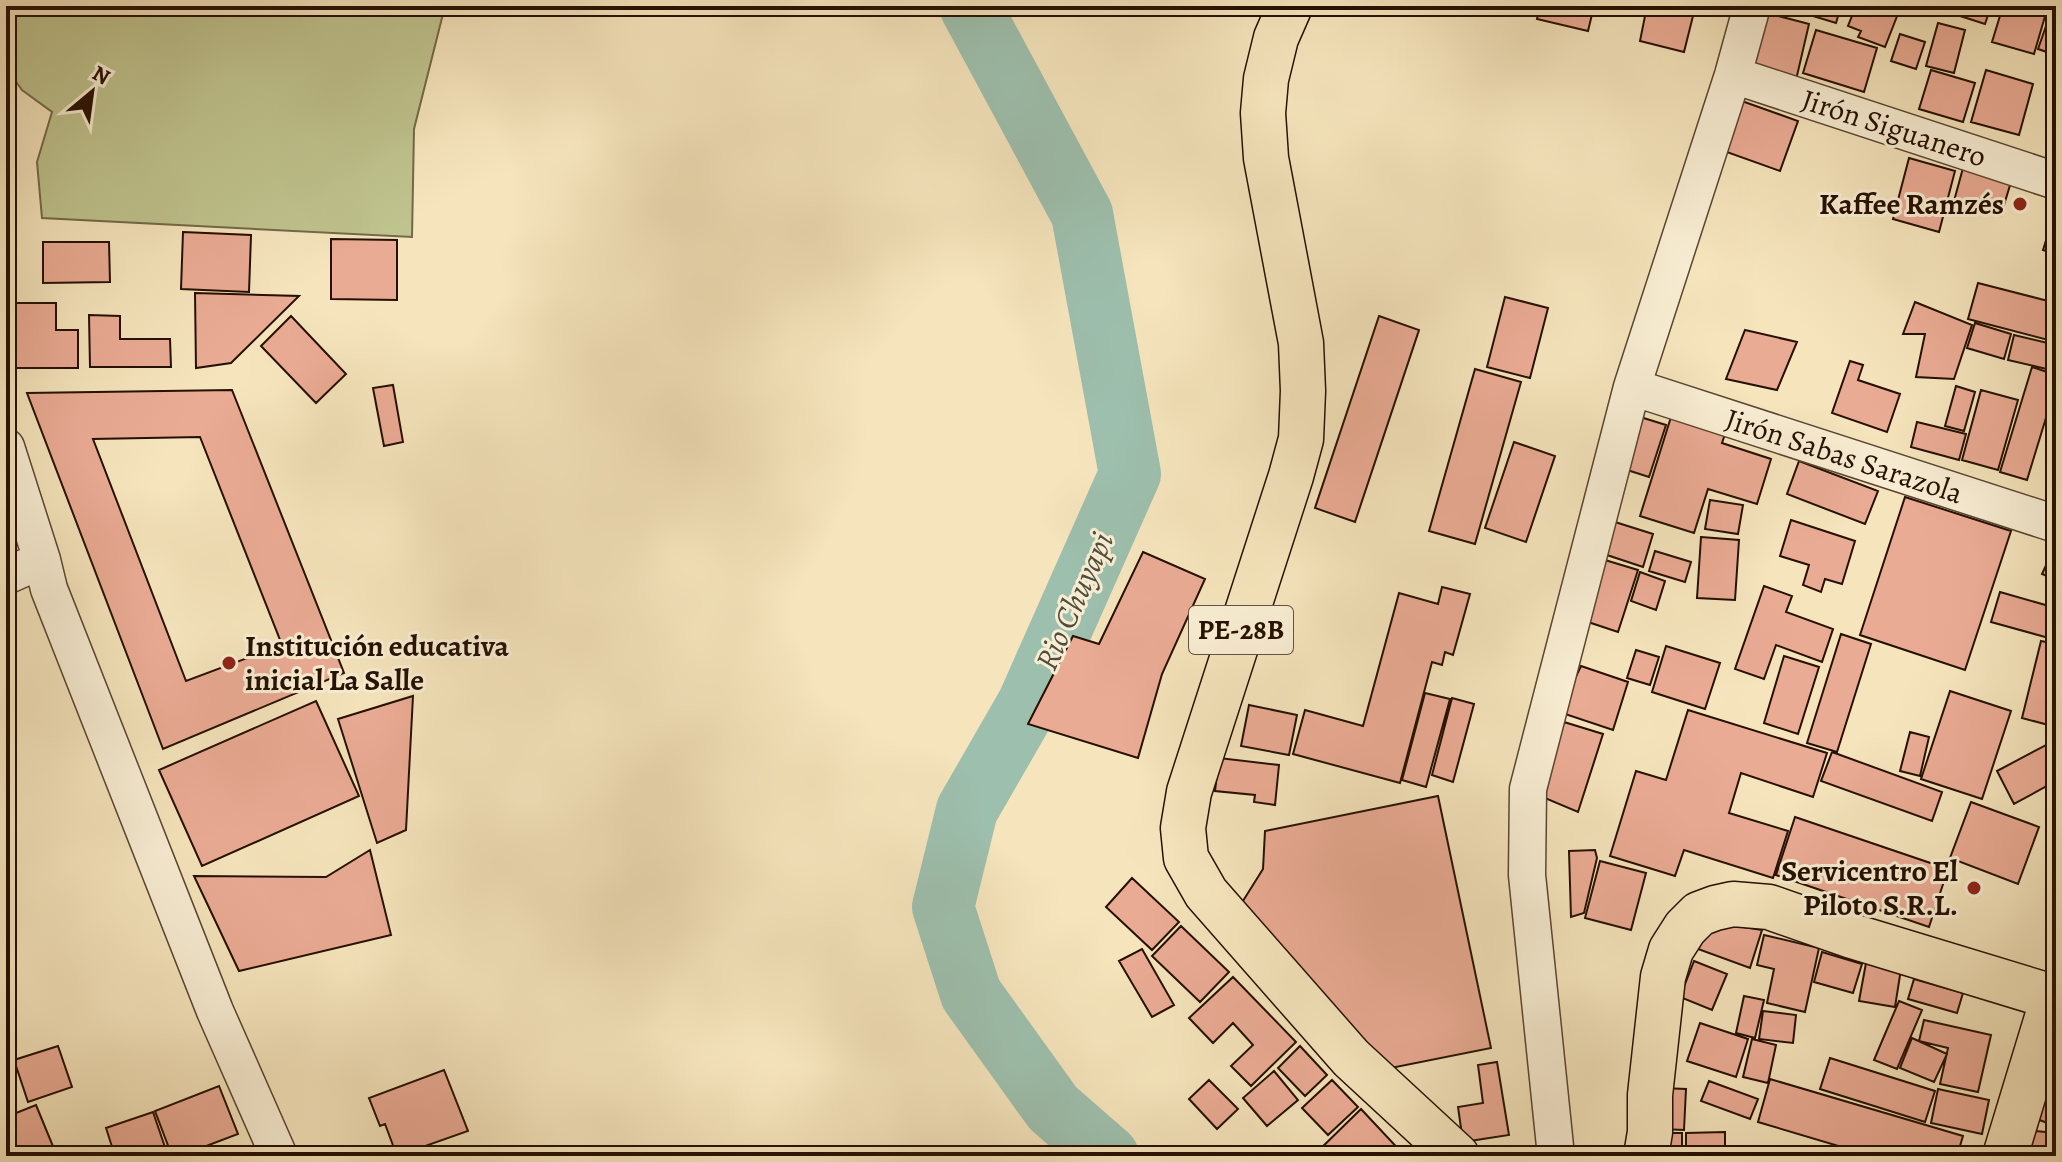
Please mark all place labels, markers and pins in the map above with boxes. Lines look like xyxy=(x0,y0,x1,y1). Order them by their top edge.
place label: Kaffee Ramzés xyxy=(1819,184,2004,224)
marker: Kaffee Ramzés xyxy=(2011,195,2029,213)
place label: Institución educativa inicial La Salle xyxy=(245,626,510,700)
marker: Institución educativa inicial La Salle xyxy=(220,654,238,672)
place label: Servicentro El Piloto S.R.L. xyxy=(1781,851,1958,925)
marker: Servicentro El Piloto S.R.L. xyxy=(1965,879,1983,897)

